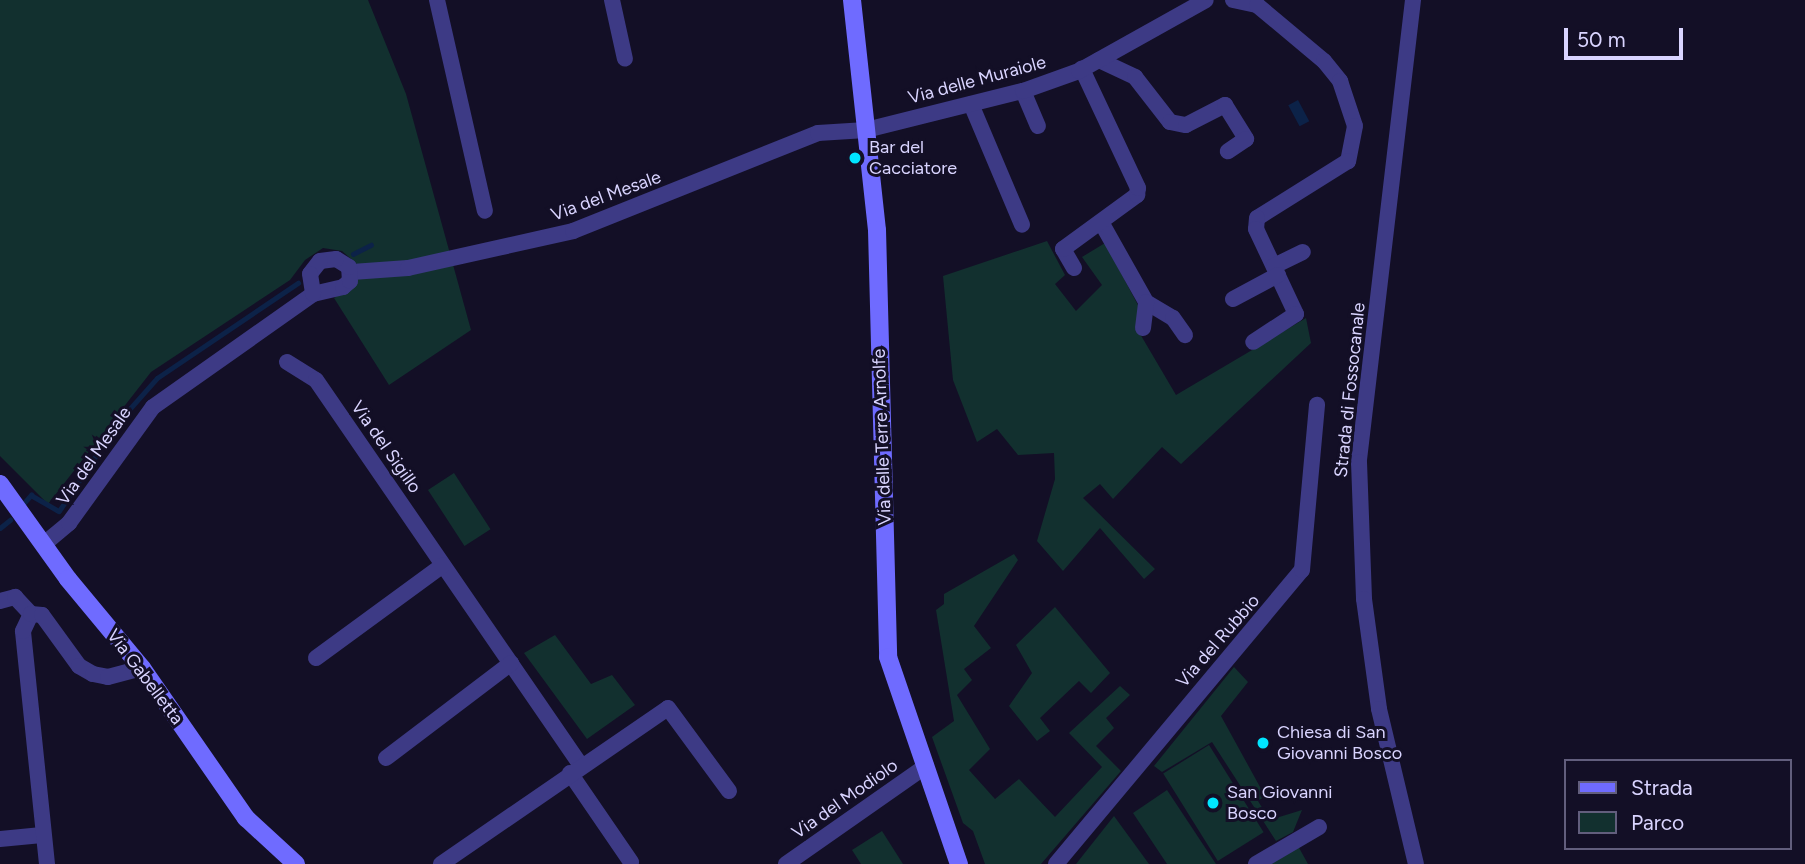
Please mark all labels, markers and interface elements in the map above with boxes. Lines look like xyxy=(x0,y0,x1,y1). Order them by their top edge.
scale bar xyxy=(1567,14,1686,58)
text: 50 m xyxy=(1577,27,1626,52)
street label: Via delle Muraiole xyxy=(906,51,1048,109)
place label: Bar del Cacciatore xyxy=(869,137,957,180)
marker: Bar del Cacciatore xyxy=(847,150,863,166)
street label: Via del Mesale xyxy=(548,166,664,226)
street label: Strada di Fossocanale xyxy=(1330,301,1370,479)
street label: Via delle Terre Arnolfe xyxy=(868,348,896,526)
street label: Via del Sigillo xyxy=(346,397,426,497)
street label: Via del Mesale xyxy=(52,403,136,509)
street label: Via del Rubbio xyxy=(1172,590,1264,692)
street label: Via Gabelletta xyxy=(102,625,188,729)
place label: Chiesa di San Giovanni Bosco xyxy=(1277,722,1402,764)
marker: Chiesa di San Giovanni Bosco xyxy=(1255,735,1271,751)
street label: Via del Modiolo xyxy=(788,755,902,843)
legend xyxy=(1563,759,1791,850)
text: Strada xyxy=(1631,775,1693,800)
place label: San Giovanni Bosco xyxy=(1227,782,1332,824)
marker: San Giovanni Bosco xyxy=(1205,795,1221,811)
text: Parco xyxy=(1631,810,1684,835)

